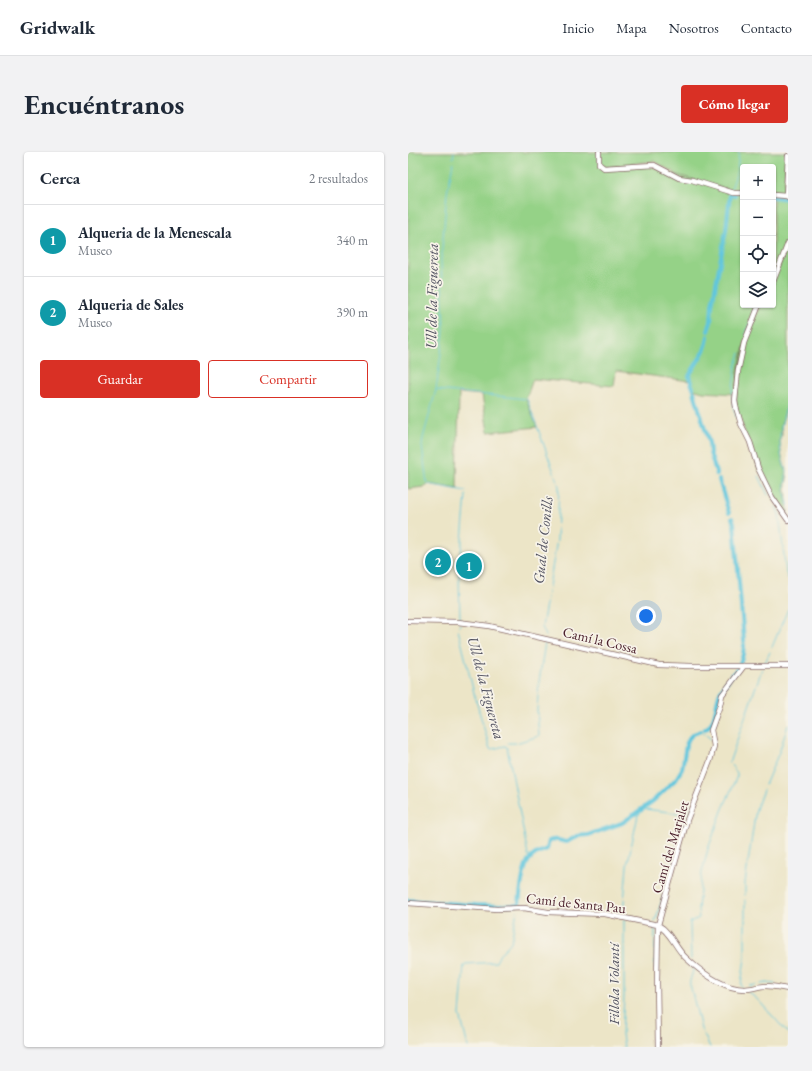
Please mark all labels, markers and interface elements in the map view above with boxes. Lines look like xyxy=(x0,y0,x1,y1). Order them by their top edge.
text: Gridwalk xyxy=(20,15,95,40)
text: Inicio xyxy=(563,19,594,37)
text: Mapa xyxy=(616,19,647,37)
text: Nosotros xyxy=(669,19,719,37)
text: Contacto xyxy=(741,19,792,37)
button: Cómo llegar xyxy=(681,85,788,123)
text: Encuéntranos xyxy=(24,86,184,122)
map controls xyxy=(740,164,776,308)
button: + xyxy=(740,164,776,200)
text: Cerca xyxy=(40,167,80,189)
text: 2 resultados xyxy=(309,170,368,187)
button: − xyxy=(740,200,776,236)
text: Alqueria de la Menescala xyxy=(78,223,232,242)
text: 1 xyxy=(50,232,56,249)
text: 340 m xyxy=(337,232,368,249)
button: locate xyxy=(740,236,776,272)
text: Museo xyxy=(78,242,112,259)
water label: Ull de la Figuereta xyxy=(421,243,442,349)
button: layers xyxy=(740,272,776,308)
text: Alqueria de Sales xyxy=(78,295,184,314)
text: 2 xyxy=(50,304,56,321)
text: 390 m xyxy=(337,304,368,321)
text: Museo xyxy=(78,314,112,331)
button: Guardar xyxy=(40,360,200,398)
button: Compartir xyxy=(208,360,368,398)
water label: Gual de Conills xyxy=(528,494,557,585)
pin: 2 xyxy=(425,547,451,577)
pin: 1 xyxy=(456,551,482,581)
your location xyxy=(636,606,656,626)
street label: Camí la Cossa xyxy=(561,623,639,657)
water label: Ull de la Figuereta xyxy=(464,634,509,741)
street label: Camí del Marjalet xyxy=(647,798,693,895)
street label: Camí de Santa Pau xyxy=(525,889,627,917)
water label: Fillola Volantí xyxy=(604,941,623,1026)

